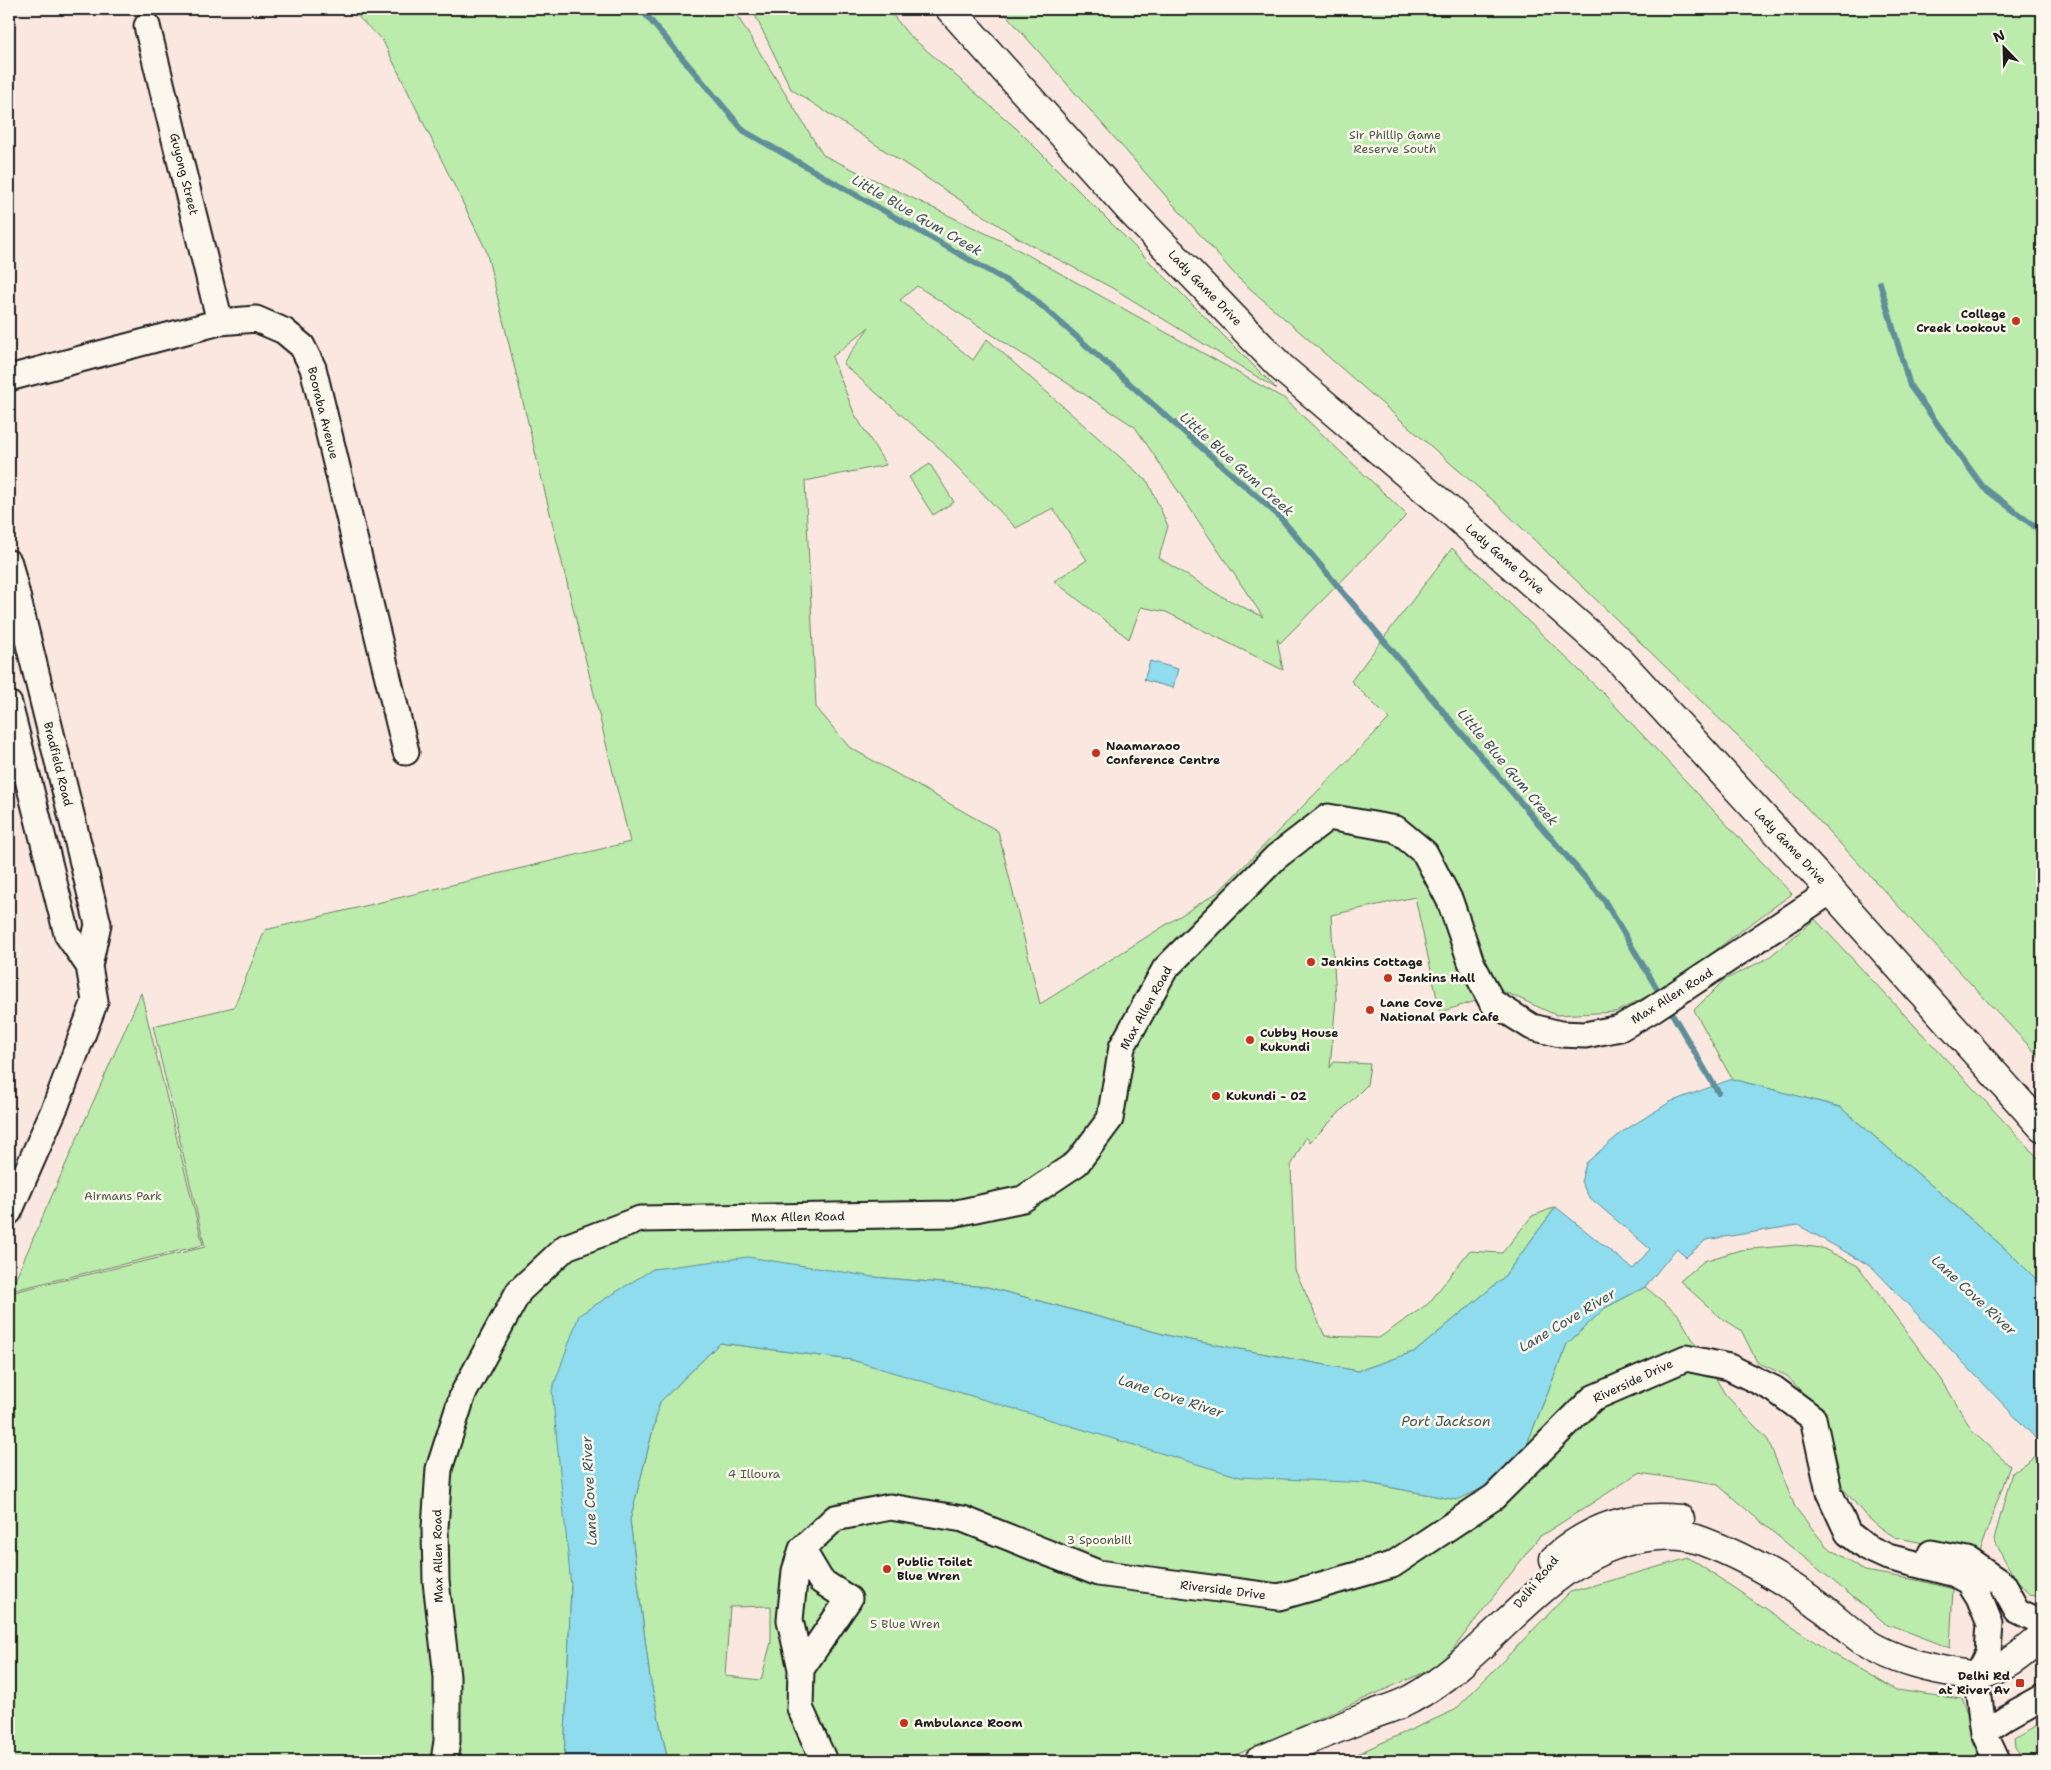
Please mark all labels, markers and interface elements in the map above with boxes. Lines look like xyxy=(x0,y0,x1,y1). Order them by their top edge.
north arrow xyxy=(1978,22,2028,72)
text: N xyxy=(1990,26,2008,46)
park label: Sir Phillip Game Reserve South xyxy=(1349,127,1441,157)
street label: Guyong Street xyxy=(166,131,202,217)
water label: Little Blue Gum Creek xyxy=(849,170,985,260)
street label: Lady Game Drive xyxy=(1165,247,1245,329)
place label: College Creek Lookout xyxy=(1916,306,2006,336)
marker: College Creek Lookout xyxy=(2010,315,2022,327)
street label: Booraba Avenue xyxy=(304,365,342,461)
water label: Little Blue Gum Creek xyxy=(1176,408,1298,520)
street label: Lady Game Drive xyxy=(1462,520,1548,598)
water label: Little Blue Gum Creek xyxy=(1454,705,1562,829)
street label: Bradfield Road xyxy=(40,720,76,808)
place label: Naamaraoo Conference Centre xyxy=(1106,738,1220,768)
marker: Naamaraoo Conference Centre xyxy=(1090,747,1102,759)
street label: Lady Game Drive xyxy=(1750,804,1830,888)
place label: Jenkins Cottage xyxy=(1321,954,1423,970)
marker: Jenkins Cottage xyxy=(1305,956,1317,968)
street label: Max Allen Road xyxy=(1116,963,1176,1053)
street label: Max Allen Road xyxy=(1628,964,1716,1028)
place label: Jenkins Hall xyxy=(1398,970,1475,986)
marker: Jenkins Hall xyxy=(1382,972,1394,984)
place label: Lane Cove National Park Cafe xyxy=(1380,995,1499,1025)
marker: Lane Cove National Park Cafe xyxy=(1364,1004,1376,1016)
place label: Cubby House Kukundi xyxy=(1260,1025,1339,1055)
marker: Cubby House Kukundi xyxy=(1244,1034,1256,1046)
place label: Kukundi - 02 xyxy=(1226,1088,1307,1104)
marker: Kukundi - 02 xyxy=(1210,1090,1222,1102)
park label: Airmans Park xyxy=(84,1188,162,1204)
street label: Max Allen Road xyxy=(751,1208,845,1226)
water label: Lane Cove River xyxy=(1928,1251,2021,1339)
water label: Lane Cove River xyxy=(1515,1284,1619,1356)
street label: Riverside Drive xyxy=(1591,1355,1676,1406)
water label: Lane Cove River xyxy=(1116,1370,1226,1422)
water label: Port Jackson xyxy=(1401,1412,1491,1430)
water label: Lane Cove River xyxy=(577,1435,601,1546)
park label: 4 Illoura xyxy=(728,1466,781,1482)
street label: Max Allen Road xyxy=(429,1509,447,1603)
park label: 3 Spoonbill xyxy=(1066,1532,1132,1548)
street label: Delhi Road xyxy=(1510,1552,1562,1612)
place label: Public Toilet Blue Wren xyxy=(897,1554,972,1584)
marker: Public Toilet Blue Wren xyxy=(881,1563,893,1575)
street label: Riverside Drive xyxy=(1179,1577,1267,1603)
park label: 5 Blue Wren xyxy=(870,1616,940,1632)
place label: Delhi Rd at River Av xyxy=(1939,1668,2010,1698)
marker: Delhi Rd at River Av xyxy=(2014,1677,2026,1689)
place label: Ambulance Room xyxy=(914,1715,1022,1731)
marker: Ambulance Room xyxy=(898,1717,910,1729)

